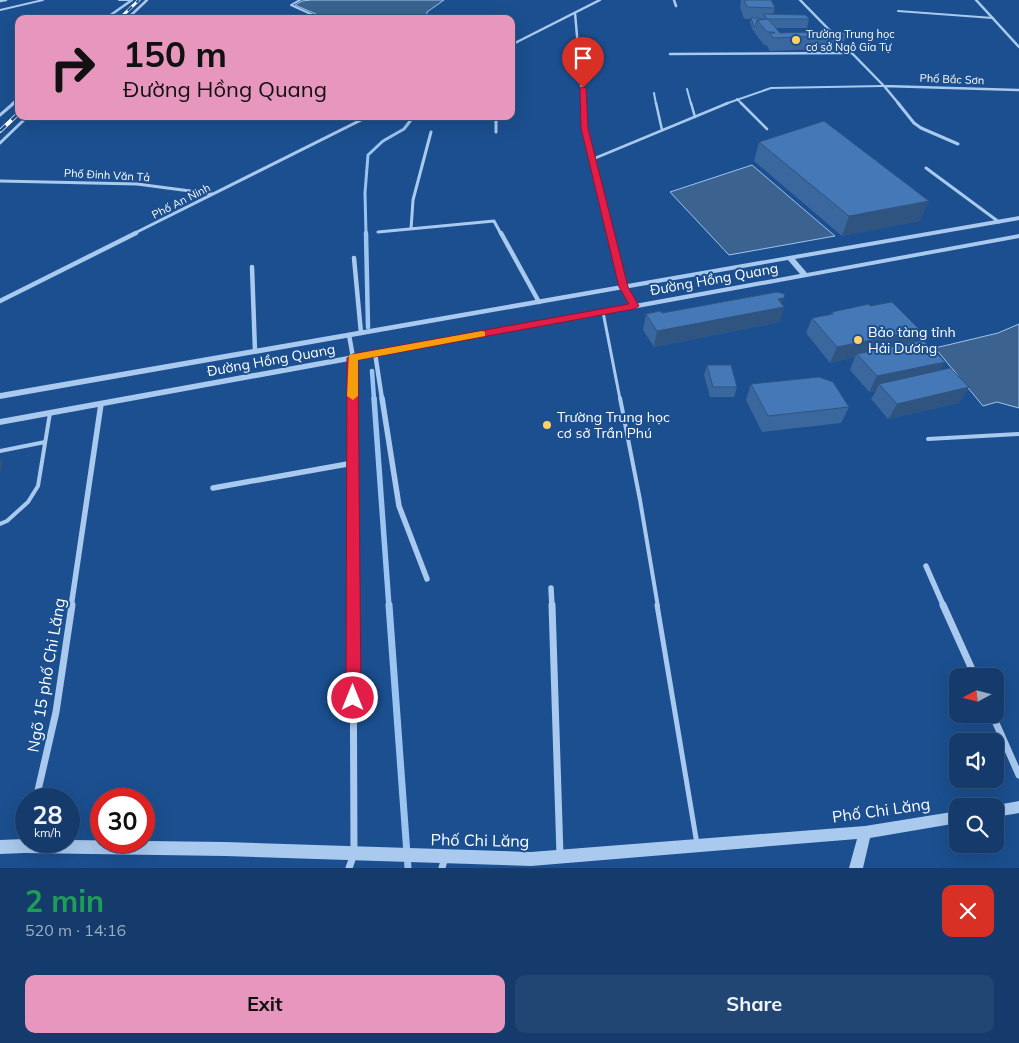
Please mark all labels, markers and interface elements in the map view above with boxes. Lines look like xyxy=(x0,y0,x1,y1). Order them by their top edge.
place label: Trường Trung học cơ sở Ngô Gia Tự xyxy=(806,27,895,54)
text: 150 m xyxy=(123,32,227,76)
marker: Trường Trung học cơ sở Ngô Gia Tự xyxy=(790,34,802,46)
icon: right xyxy=(40,35,105,100)
pin xyxy=(562,37,604,88)
icon: arrive xyxy=(569,44,597,72)
street label: Phố Bắc Sơn xyxy=(919,71,985,87)
text: Đường Hồng Quang xyxy=(123,75,327,103)
street label: Phố Đinh Văn Tả xyxy=(64,166,150,184)
street label: Phố An Ninh xyxy=(149,180,213,222)
street label: Đường Hồng Quang xyxy=(649,259,779,299)
place label: Bảo tàng tỉnh Hải Dương xyxy=(868,323,956,357)
marker: Bảo tàng tỉnh Hải Dương xyxy=(852,334,864,346)
street label: Đường Hồng Quang xyxy=(206,340,336,380)
place label: Trường Trung học cơ sở Trần Phú xyxy=(557,408,670,442)
marker: Trường Trung học cơ sở Trần Phú xyxy=(541,419,553,431)
street label: Ngõ 15 phố Chi Lăng xyxy=(23,596,69,754)
north arrow xyxy=(949,668,1004,722)
map controls xyxy=(949,668,1004,853)
position arrow xyxy=(326,671,378,723)
button: sound xyxy=(949,733,1004,788)
speed limit sign: 30 xyxy=(90,788,155,853)
street label: Phố Chi Lăng xyxy=(831,793,931,827)
button: search xyxy=(949,798,1004,853)
text: 28 xyxy=(32,799,63,830)
text: km/h xyxy=(34,825,61,840)
street label: Phố Chi Lăng xyxy=(430,829,530,851)
text: 2 min xyxy=(25,882,104,920)
button: close xyxy=(942,885,994,937)
text: 520 m · 14:16 xyxy=(25,920,126,940)
button: Exit xyxy=(25,975,505,1033)
button: Share xyxy=(515,975,994,1033)

